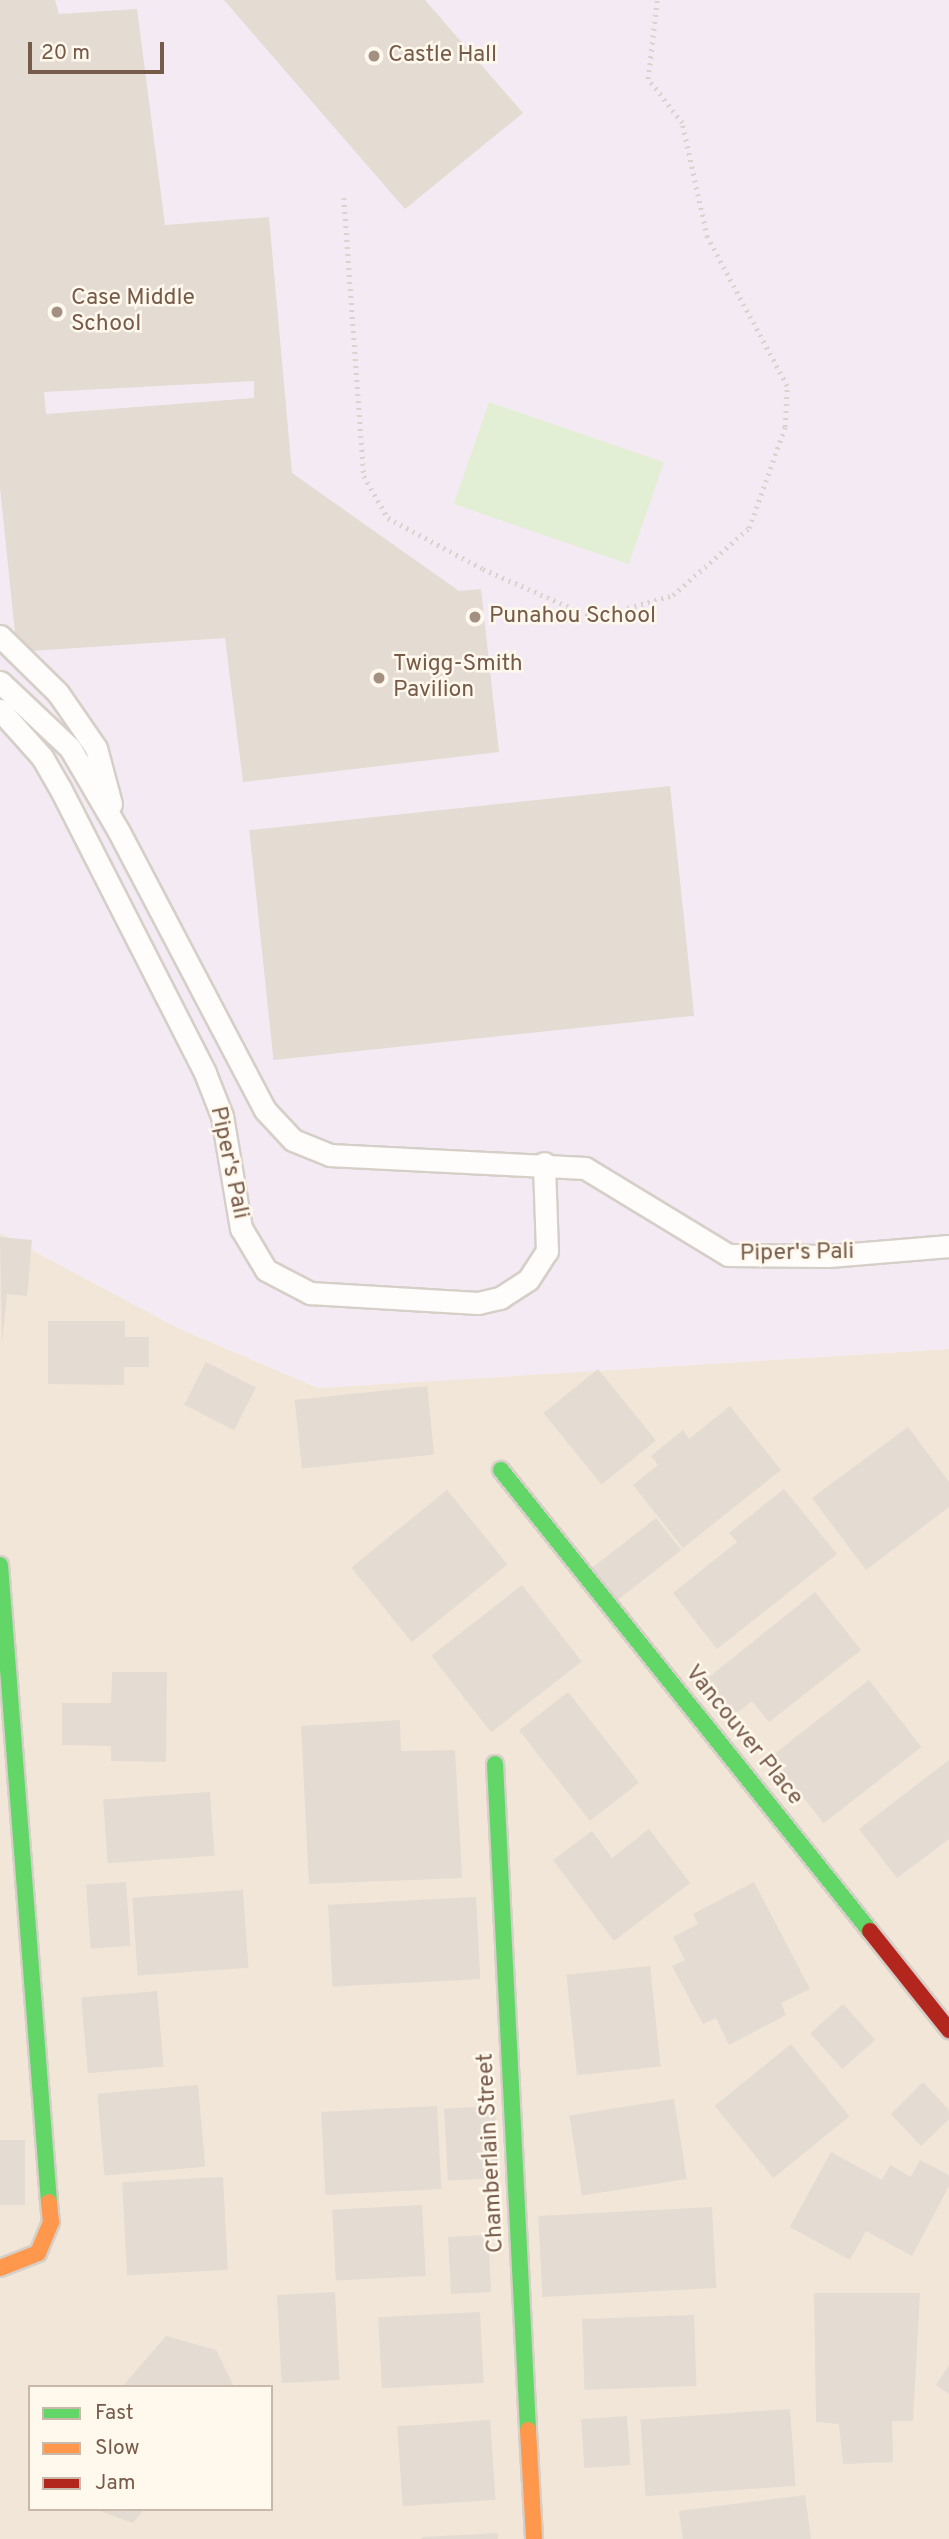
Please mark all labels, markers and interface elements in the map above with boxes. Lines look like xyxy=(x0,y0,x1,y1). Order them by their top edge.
scale bar xyxy=(32,28,168,72)
text: 20 m xyxy=(41,40,90,67)
place label: Castle Hall xyxy=(388,42,497,70)
marker: Castle Hall xyxy=(366,48,382,64)
place label: Case Middle School xyxy=(71,285,195,339)
marker: Case Middle School xyxy=(49,304,65,320)
place label: Punahou School xyxy=(489,603,656,631)
marker: Punahou School xyxy=(467,609,483,625)
place label: Twigg-Smith Pavilion xyxy=(393,651,523,705)
marker: Twigg-Smith Pavilion xyxy=(371,670,387,686)
street label: Piper's Pali xyxy=(203,1104,253,1222)
street label: Piper's Pali xyxy=(740,1239,854,1269)
street label: Vancouver Place xyxy=(678,1660,808,1812)
street label: Chamberlain Street xyxy=(473,2052,511,2254)
legend xyxy=(28,2385,273,2511)
text: Fast xyxy=(95,2400,134,2427)
text: Slow xyxy=(95,2435,140,2462)
text: Jam xyxy=(95,2470,136,2497)

